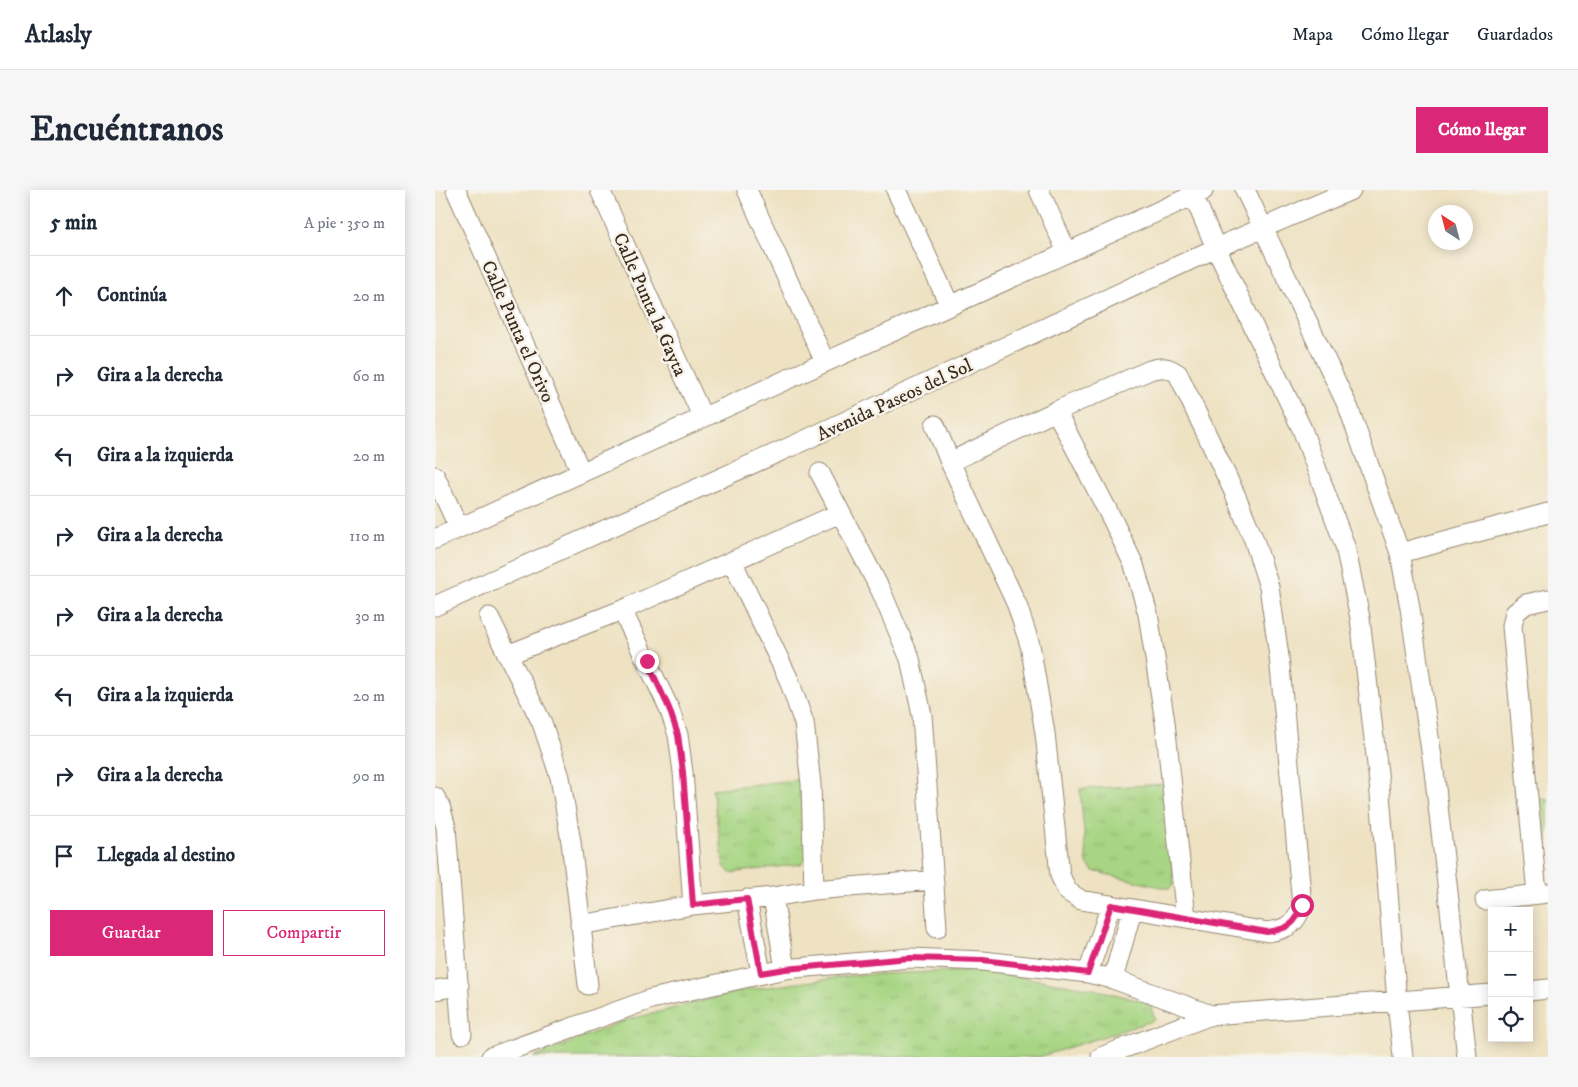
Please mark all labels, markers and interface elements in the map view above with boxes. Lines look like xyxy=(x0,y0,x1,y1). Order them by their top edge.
text: Atlasly xyxy=(25,20,92,50)
text: Mapa xyxy=(1292,24,1333,46)
text: Cómo llegar xyxy=(1361,24,1449,46)
text: Guardados xyxy=(1477,24,1553,46)
button: Cómo llegar xyxy=(1416,107,1548,153)
text: Encuéntranos xyxy=(30,108,224,152)
north arrow xyxy=(1428,205,1473,250)
text: 5 min xyxy=(50,210,97,236)
text: A pie · 350 m xyxy=(304,213,385,233)
street label: Calle Punta la Gayta xyxy=(608,229,692,380)
street label: Calle Punta el Orivo xyxy=(476,257,559,406)
icon: ahead xyxy=(50,282,78,310)
text: Continúa xyxy=(97,284,167,307)
text: 20 m xyxy=(353,286,385,306)
street label: Avenida Paseos del Sol xyxy=(813,354,976,447)
icon: right xyxy=(50,362,78,390)
text: Gira a la derecha xyxy=(97,364,223,387)
text: 60 m xyxy=(353,366,385,386)
icon: left xyxy=(50,442,78,470)
text: Gira a la izquierda xyxy=(97,444,233,467)
text: 20 m xyxy=(353,446,385,466)
icon: right xyxy=(50,522,78,550)
text: Gira a la derecha xyxy=(97,524,223,547)
text: 110 m xyxy=(349,526,385,546)
icon: right xyxy=(50,602,78,630)
text: Gira a la derecha xyxy=(97,604,223,627)
text: 30 m xyxy=(355,606,385,626)
route end xyxy=(636,650,659,673)
icon: left xyxy=(50,682,78,710)
text: Gira a la izquierda xyxy=(97,684,233,707)
text: 20 m xyxy=(353,686,385,706)
icon: right xyxy=(50,762,78,790)
text: Gira a la derecha xyxy=(97,764,223,787)
text: 90 m xyxy=(353,766,385,786)
icon: arrive xyxy=(50,842,78,870)
text: Llegada al destino xyxy=(97,844,235,867)
route start xyxy=(1291,894,1314,917)
map controls xyxy=(1488,907,1533,1042)
button: + xyxy=(1488,907,1533,952)
button: Guardar xyxy=(50,910,213,956)
button: Compartir xyxy=(223,910,385,956)
button: − xyxy=(1488,952,1533,997)
button: locate xyxy=(1488,997,1533,1042)

